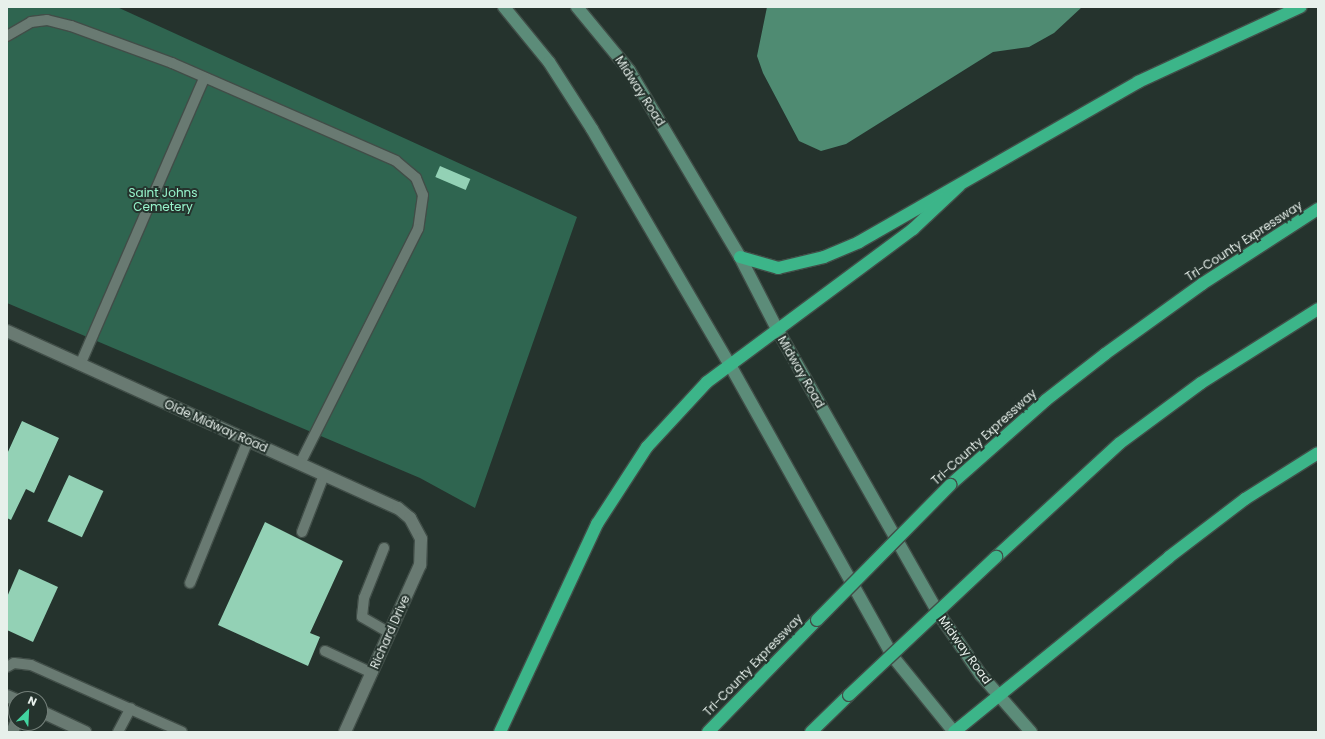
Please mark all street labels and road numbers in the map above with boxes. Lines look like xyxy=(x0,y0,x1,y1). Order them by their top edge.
street label: Midway Road xyxy=(612,53,668,129)
street label: Tri-County Expressway xyxy=(1183,198,1305,284)
street label: Midway Road xyxy=(775,334,827,410)
street label: Tri-County Expressway xyxy=(929,386,1039,488)
street label: Olde Midway Road xyxy=(162,397,270,455)
street label: Richard Drive xyxy=(367,593,413,671)
street label: Tri-County Expressway xyxy=(700,611,806,719)
street label: Midway Road xyxy=(936,613,994,687)

